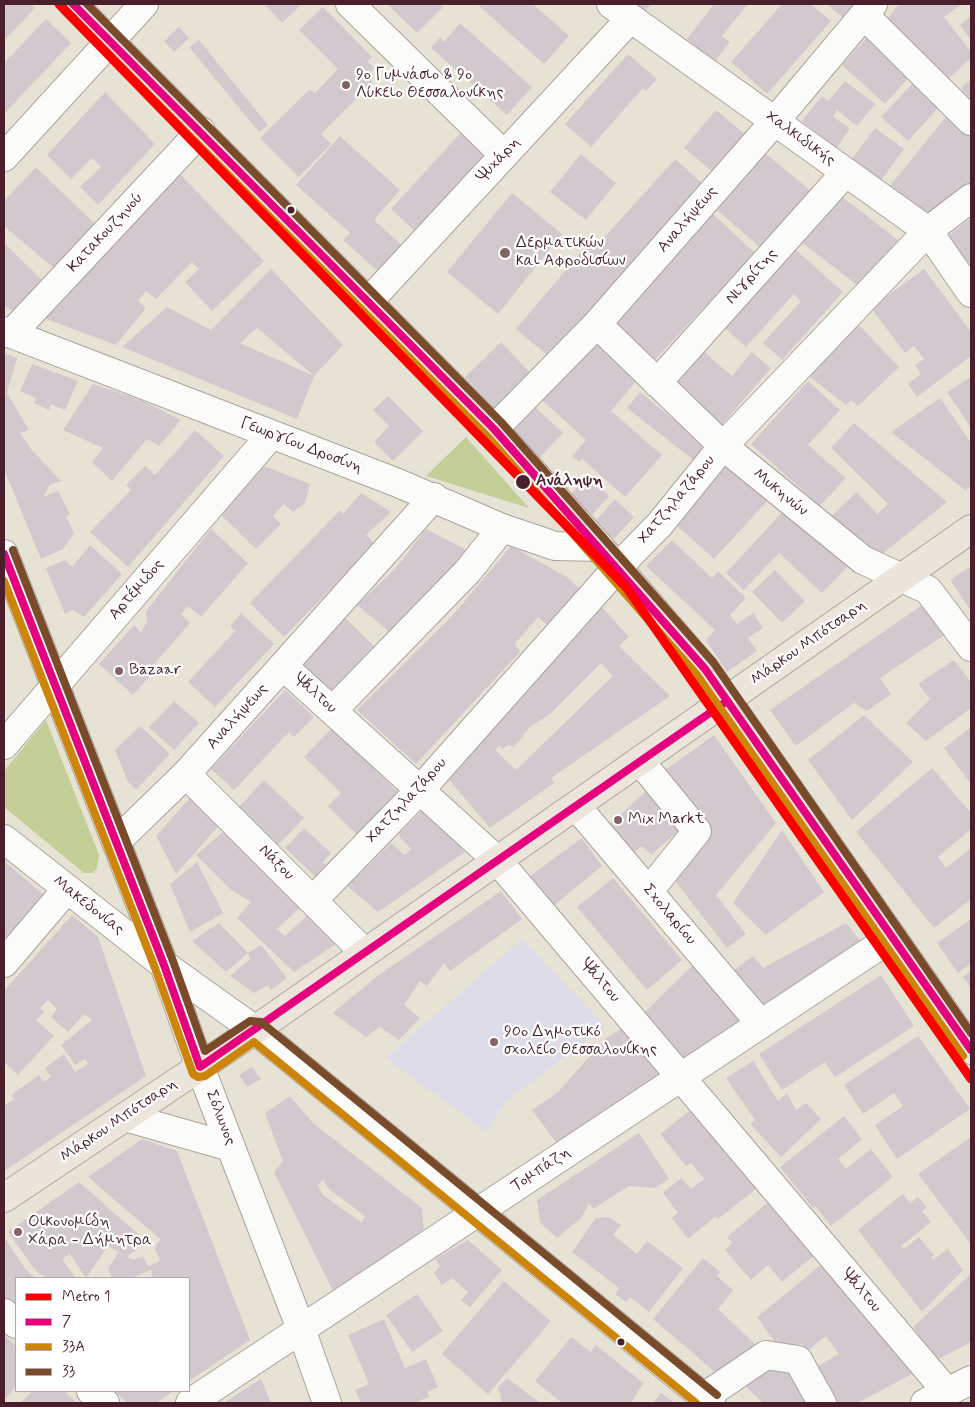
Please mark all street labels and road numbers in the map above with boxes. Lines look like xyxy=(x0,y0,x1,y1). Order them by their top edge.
street label: Χαλκιδικής xyxy=(761,107,839,171)
street label: Ψυχάρη xyxy=(473,133,525,187)
street label: Αναλήψεως xyxy=(654,183,722,257)
street label: Κατακουζηνού xyxy=(64,189,148,277)
street label: Νιγρίτης xyxy=(722,245,782,309)
street label: Γεωργίου Δροσίνη xyxy=(237,414,365,478)
street label: Χατζηλαζάρου xyxy=(634,452,720,548)
street label: Μυκηνών xyxy=(749,465,811,521)
street label: Αρτέμιδος xyxy=(105,556,169,624)
street label: Μάρκου Μπότσαρη xyxy=(747,596,871,690)
street label: Ψάλτου xyxy=(290,670,340,718)
street label: Αναλήψεως xyxy=(203,680,273,754)
street label: Χατζηλαζάρου xyxy=(362,754,452,848)
street label: Νάξου xyxy=(254,841,298,885)
street label: Μακεδονίας xyxy=(48,872,128,940)
street label: Σχολαρίου xyxy=(638,881,700,949)
street label: Ψάλτου xyxy=(576,955,624,1007)
street label: Μάρκου Μπότσαρη xyxy=(57,1075,181,1167)
street label: Σόλωνος xyxy=(201,1088,239,1148)
street label: Τομπάζη xyxy=(508,1143,574,1197)
street label: Ψάλτου xyxy=(837,1265,885,1317)

